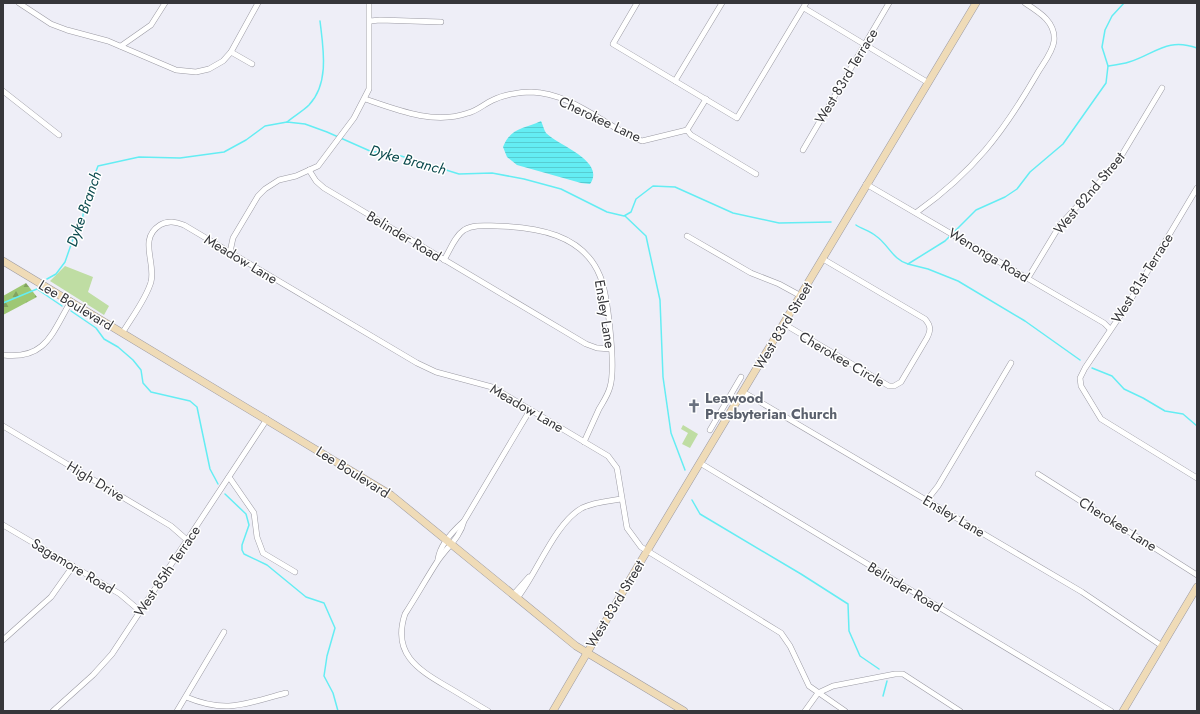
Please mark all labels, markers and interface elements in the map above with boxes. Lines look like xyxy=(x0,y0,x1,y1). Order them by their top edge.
street label: West 83rd Terrace xyxy=(810,25,882,127)
street label: Cherokee Lane xyxy=(556,91,644,147)
water label: Dyke Branch xyxy=(367,139,449,181)
street label: West 82nd Street xyxy=(1049,147,1130,238)
water label: Dyke Branch xyxy=(61,168,107,250)
street label: Belinder Road xyxy=(363,206,445,266)
street label: Wenonga Road xyxy=(945,223,1033,287)
street label: Meadow Lane xyxy=(201,229,281,289)
street label: West 81st Terrace xyxy=(1106,229,1178,327)
street label: Lee Boulevard xyxy=(35,275,117,335)
street label: Ensley Lane xyxy=(590,278,620,350)
street label: West 83rd Street xyxy=(749,278,817,374)
street label: Cherokee Circle xyxy=(795,326,889,392)
street label: Meadow Lane xyxy=(486,379,568,437)
place label: Leawood Presbyterian Church xyxy=(705,388,837,424)
church icon: Leawood Presbyterian Church xyxy=(686,398,702,414)
street label: Lee Boulevard xyxy=(312,441,394,503)
street label: High Drive xyxy=(63,456,129,506)
street label: Ensley Lane xyxy=(919,490,989,542)
street label: Cherokee Lane xyxy=(1075,492,1161,556)
street label: West 85th Terrace xyxy=(129,521,205,621)
street label: Sagamore Road xyxy=(28,533,118,599)
street label: West 83rd Street xyxy=(581,556,649,652)
street label: Belinder Road xyxy=(864,557,946,617)

